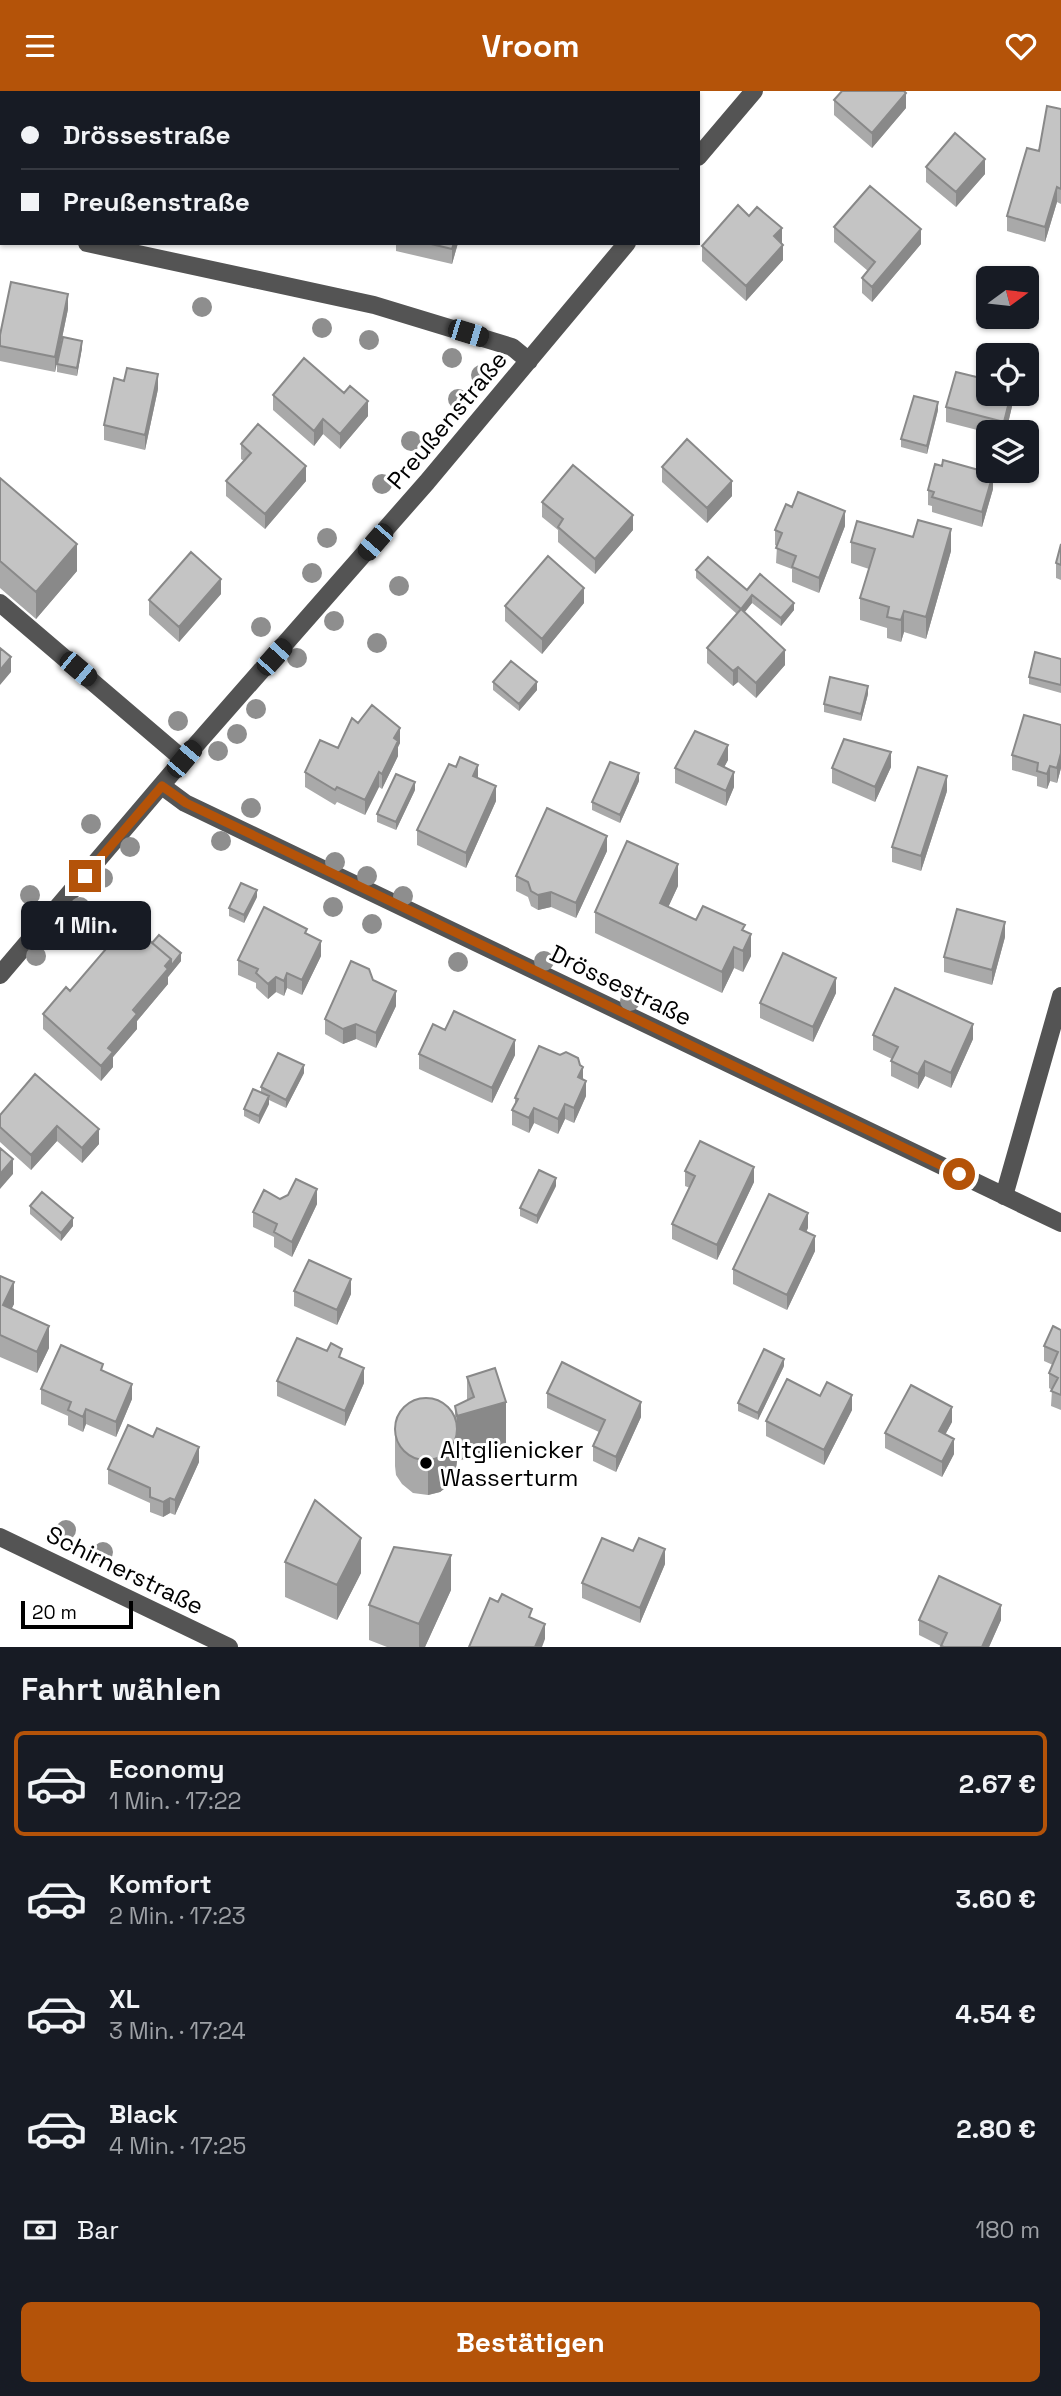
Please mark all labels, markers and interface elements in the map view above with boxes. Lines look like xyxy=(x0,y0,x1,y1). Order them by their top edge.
text: Vroom xyxy=(481,26,580,66)
icon: menu xyxy=(21,27,59,65)
icon: heart xyxy=(1002,27,1040,65)
text: Drössestraße xyxy=(63,118,230,152)
text: Preußenstraße xyxy=(63,185,250,219)
north arrow xyxy=(976,266,1040,329)
map controls xyxy=(976,266,1039,483)
car xyxy=(445,317,492,349)
button: locate xyxy=(976,343,1039,406)
street label: Preußenstraße xyxy=(380,345,514,495)
button: layers xyxy=(976,420,1039,483)
car xyxy=(354,519,397,565)
car xyxy=(253,634,296,680)
car xyxy=(56,647,101,691)
car xyxy=(163,736,206,782)
route end xyxy=(69,860,101,892)
callout: 1 Min. xyxy=(20,901,150,949)
text: 1 Min. xyxy=(54,910,118,940)
street label: Drössestraße xyxy=(545,937,697,1033)
route start xyxy=(943,1158,975,1190)
place label: Altglienicker Wasserturm xyxy=(440,1434,583,1493)
marker: Altglienicker Wasserturm xyxy=(418,1455,434,1471)
street label: Schirnerstraße xyxy=(41,1518,209,1622)
scale bar xyxy=(21,1598,133,1630)
text: 20 m xyxy=(32,1600,77,1625)
text: Fahrt wählen xyxy=(21,1669,221,1709)
icon: car xyxy=(25,1752,88,1815)
text: Economy xyxy=(109,1752,225,1786)
text: 2.67 € xyxy=(959,1767,1036,1801)
text: 1 Min. · 17:22 xyxy=(109,1786,241,1816)
icon: car xyxy=(25,1867,88,1930)
text: Komfort xyxy=(109,1867,212,1901)
text: 3.60 € xyxy=(956,1882,1036,1916)
text: 2 Min. · 17:23 xyxy=(109,1901,246,1931)
icon: car xyxy=(25,1982,88,2045)
text: XL xyxy=(109,1982,140,2016)
text: 4.54 € xyxy=(955,1997,1036,2031)
text: 3 Min. · 17:24 xyxy=(109,2016,246,2046)
icon: car xyxy=(25,2097,88,2160)
text: Black xyxy=(109,2097,178,2131)
text: 2.80 € xyxy=(956,2112,1036,2146)
text: 4 Min. · 17:25 xyxy=(109,2131,246,2161)
icon: cash xyxy=(21,2211,59,2249)
text: Bar xyxy=(77,2213,119,2247)
text: 180 m xyxy=(976,2215,1040,2245)
button: Bestätigen xyxy=(21,2302,1040,2382)

